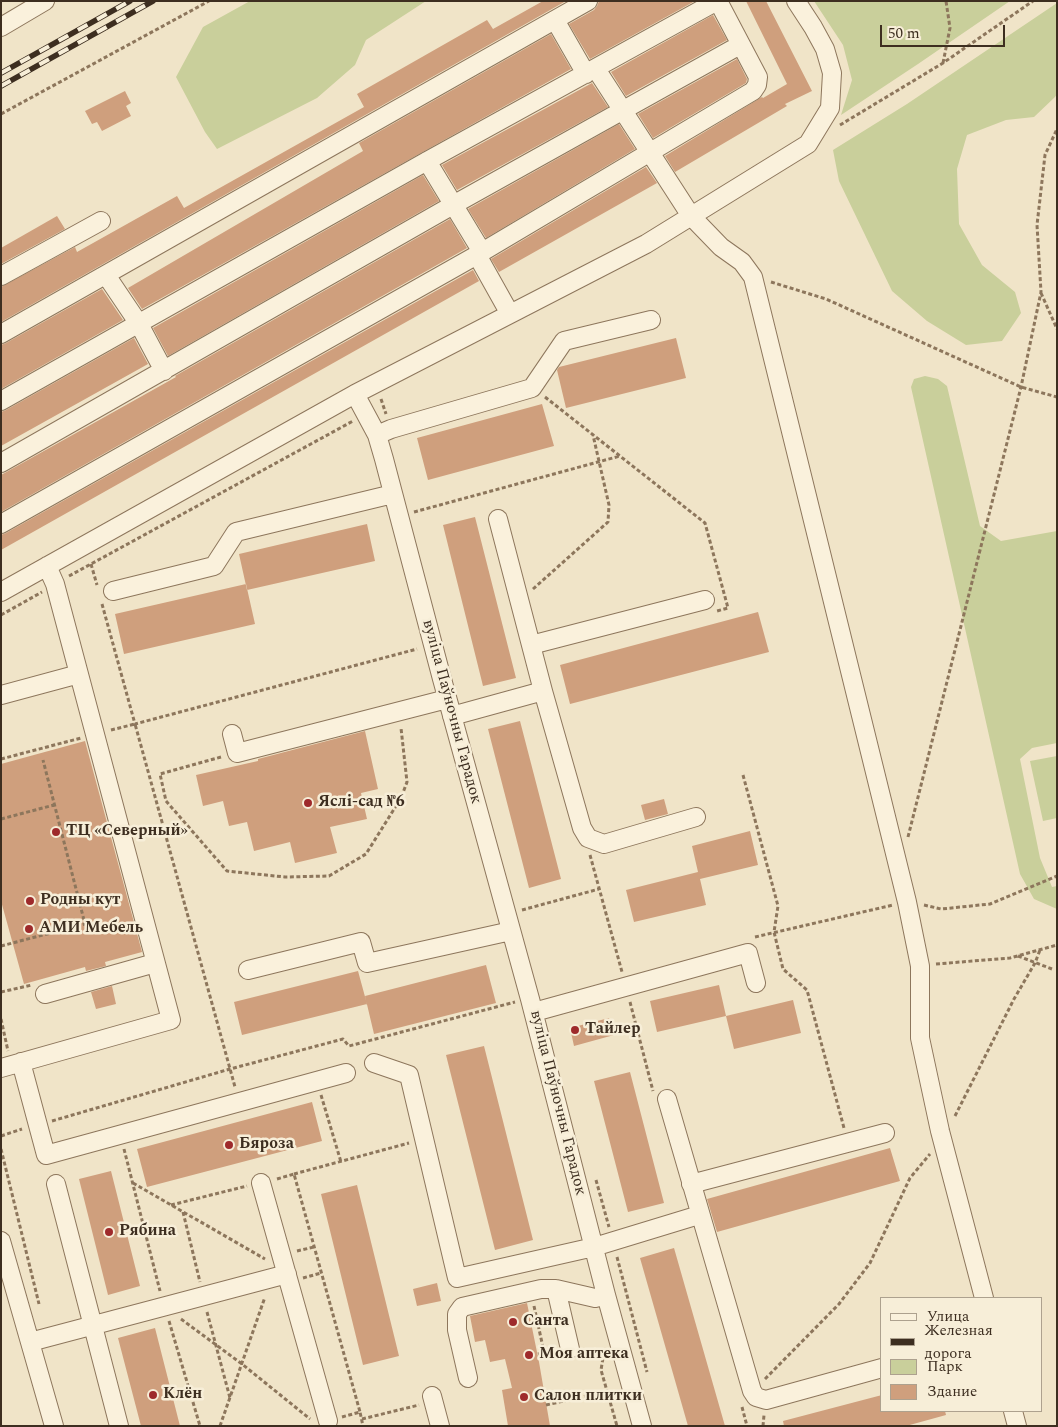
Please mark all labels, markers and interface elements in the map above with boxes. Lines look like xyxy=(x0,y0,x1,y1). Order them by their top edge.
scale bar xyxy=(883,15,1008,47)
text: 50 m xyxy=(888,22,920,45)
street label: вуліца Паўночны Гарадок xyxy=(417,618,485,806)
place label: Яслі-сад №6 xyxy=(318,793,405,813)
marker: Яслі-сад №6 xyxy=(302,797,314,809)
place label: ТЦ «Северный» xyxy=(66,822,188,842)
marker: ТЦ «Северный» xyxy=(50,826,62,838)
place label: Родны кут xyxy=(40,891,120,911)
marker: Родны кут xyxy=(24,895,36,907)
place label: АМИ Мебель xyxy=(39,919,143,939)
marker: АМИ Мебель xyxy=(23,923,35,935)
street label: вуліца Паўночны Гарадок xyxy=(525,1008,589,1198)
place label: Тайлер xyxy=(585,1020,640,1040)
marker: Тайлер xyxy=(569,1024,581,1036)
place label: Бяроза xyxy=(239,1135,294,1155)
marker: Бяроза xyxy=(223,1139,235,1151)
place label: Рябина xyxy=(119,1222,176,1242)
marker: Рябина xyxy=(103,1226,115,1238)
legend xyxy=(880,1297,1043,1412)
text: Улица xyxy=(927,1305,969,1328)
place label: Санта xyxy=(523,1312,569,1332)
marker: Санта xyxy=(507,1316,519,1328)
text: Железная дорога xyxy=(925,1319,993,1365)
place label: Моя аптека xyxy=(539,1345,629,1365)
marker: Моя аптека xyxy=(523,1349,535,1361)
text: Парк xyxy=(927,1355,963,1378)
text: Здание xyxy=(927,1380,977,1403)
place label: Клён xyxy=(163,1385,202,1405)
place label: Салон плитки xyxy=(534,1387,642,1407)
marker: Клён xyxy=(147,1389,159,1401)
marker: Салон плитки xyxy=(518,1391,530,1403)

